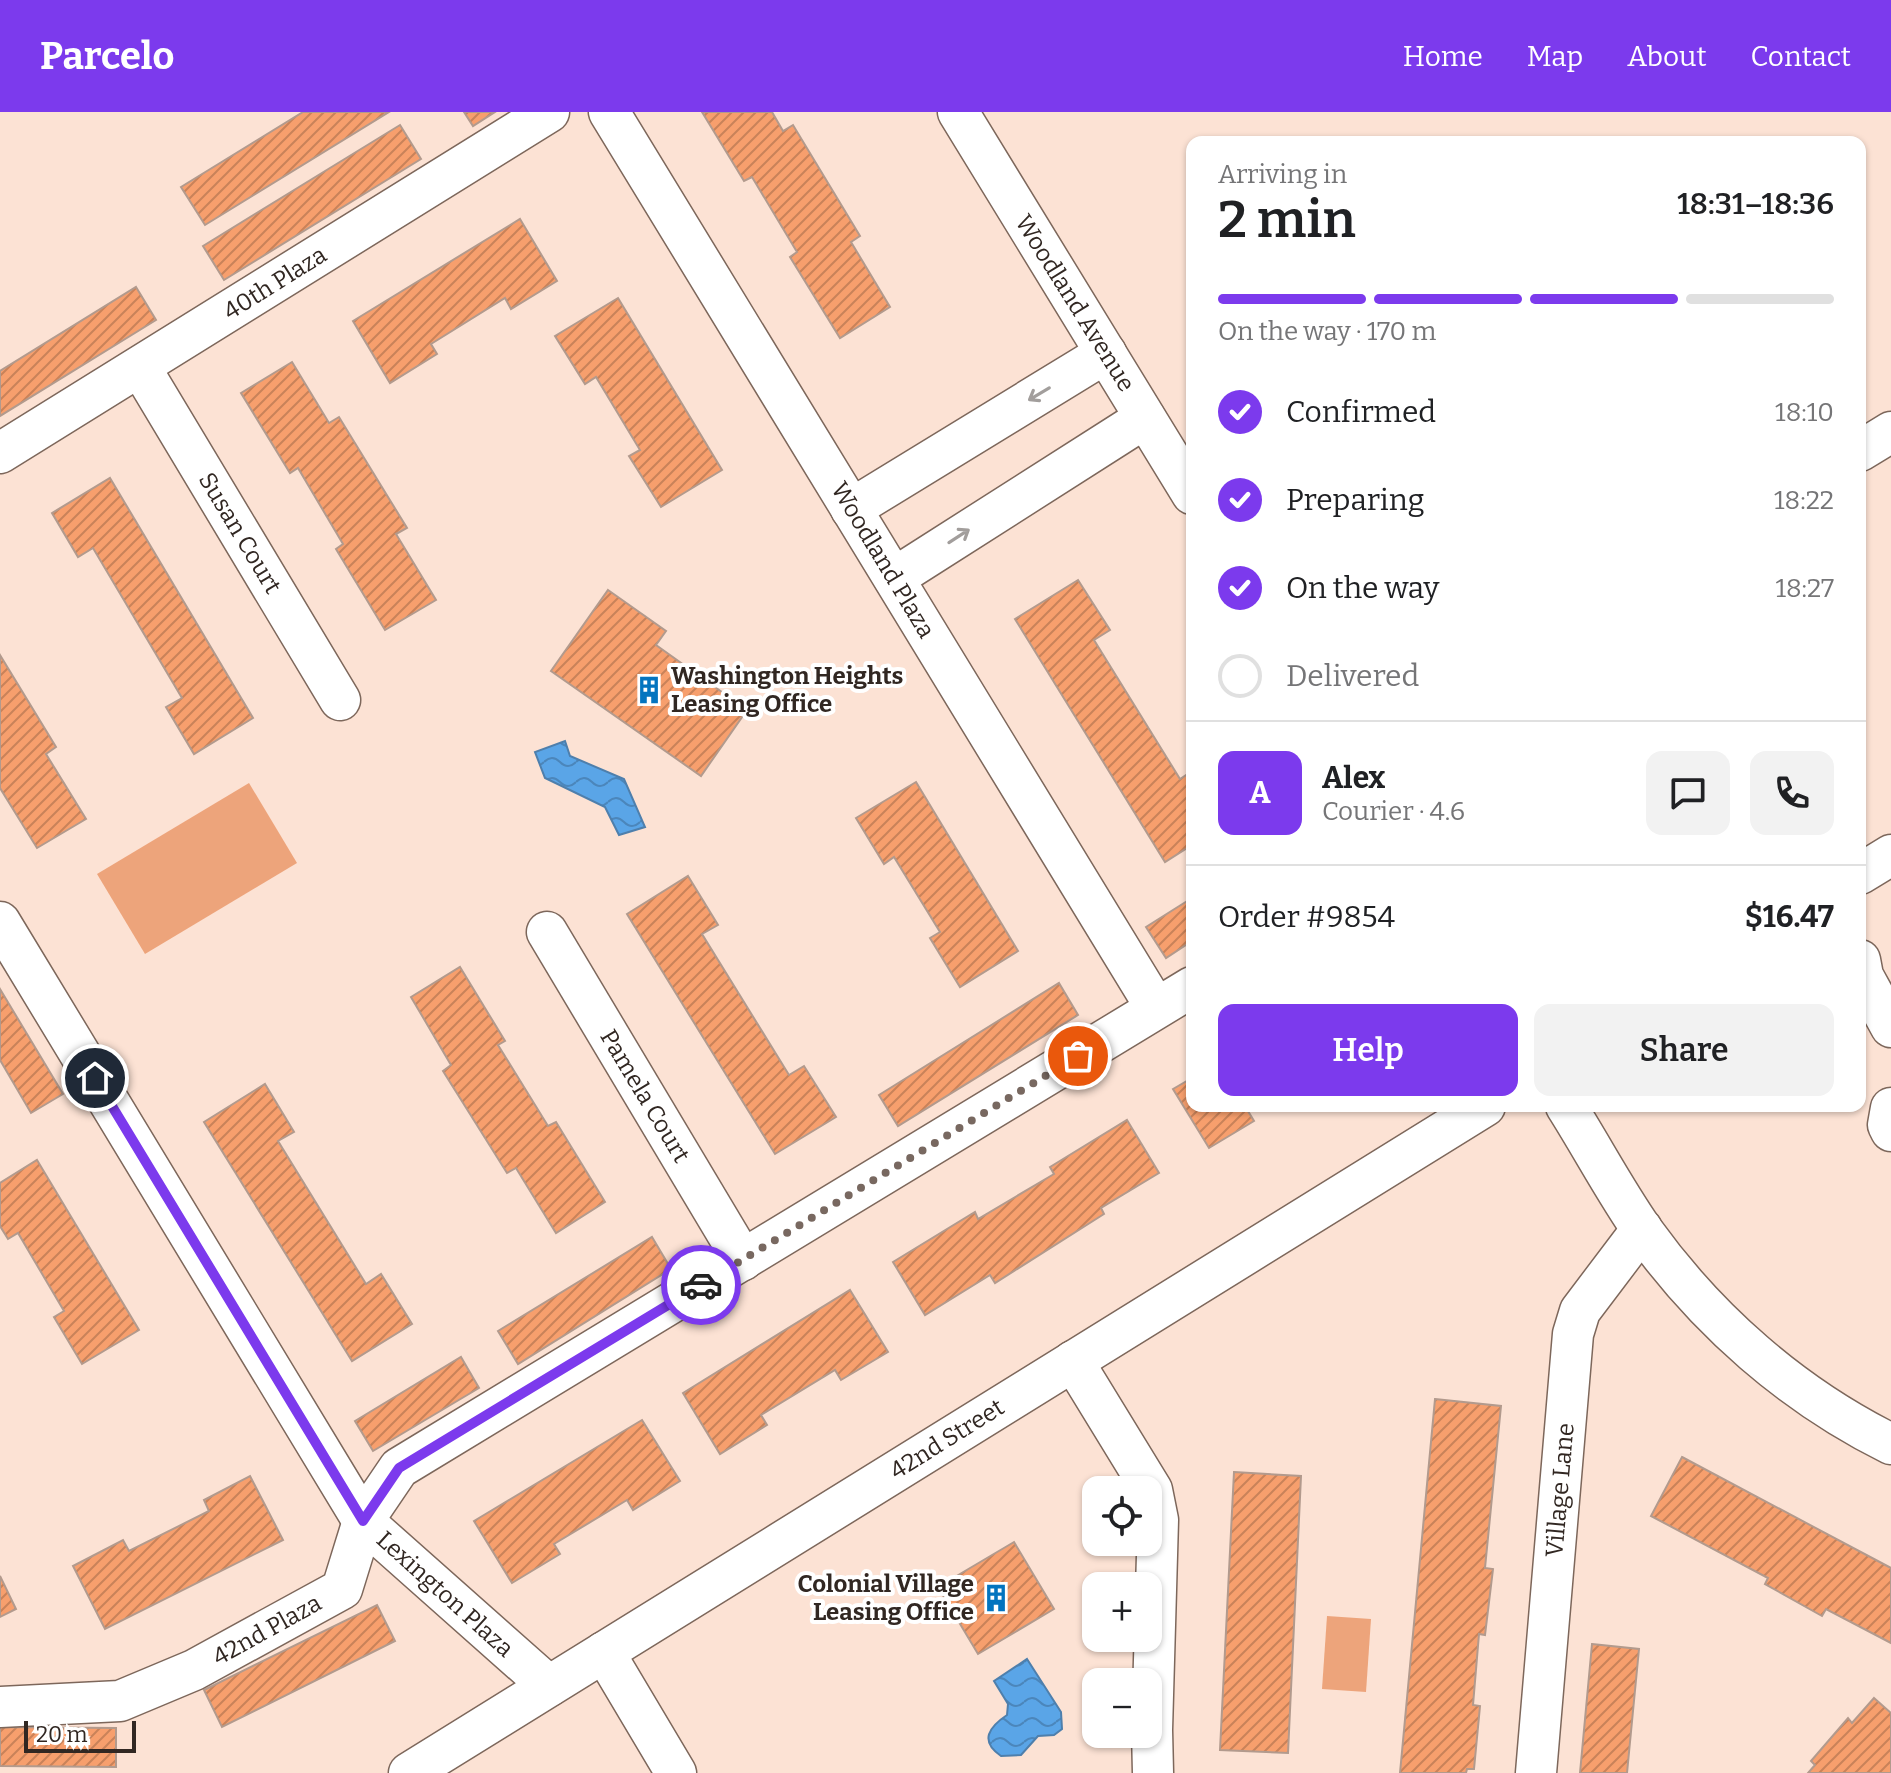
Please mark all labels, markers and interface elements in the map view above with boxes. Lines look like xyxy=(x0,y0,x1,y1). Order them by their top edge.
text: Parcelo xyxy=(40,33,175,79)
text: Home xyxy=(1403,40,1483,73)
text: Map xyxy=(1527,40,1583,73)
text: About xyxy=(1627,40,1707,73)
text: Contact xyxy=(1751,40,1851,73)
text: Arriving in xyxy=(1218,159,1347,190)
text: 18:31–18:36 xyxy=(1677,186,1834,222)
text: 2 min xyxy=(1218,188,1356,251)
street label: Woodland Avenue xyxy=(1009,210,1141,396)
street label: 40th Plaza xyxy=(218,240,332,326)
text: On the way · 170 m xyxy=(1218,316,1436,347)
one-way arrow xyxy=(1028,386,1051,402)
icon: check xyxy=(1218,390,1262,434)
text: Confirmed xyxy=(1286,394,1436,430)
text: 18:10 xyxy=(1775,397,1834,428)
street label: Susan Court xyxy=(193,467,287,599)
street label: Woodland Plaza xyxy=(825,477,941,643)
icon: check xyxy=(1218,478,1262,522)
text: Preparing xyxy=(1286,482,1424,518)
text: 18:22 xyxy=(1774,485,1834,516)
one-way arrow xyxy=(948,528,970,545)
icon: check xyxy=(1218,566,1262,610)
text: On the way xyxy=(1286,570,1439,606)
text: 18:27 xyxy=(1775,573,1834,604)
text: Delivered xyxy=(1286,658,1419,694)
place label: Washington Heights Leasing Office xyxy=(671,662,903,718)
building icon: Washington Heights Leasing Office xyxy=(634,675,664,705)
button: chat xyxy=(1646,751,1730,835)
button: phone xyxy=(1750,751,1834,835)
text: Alex xyxy=(1322,760,1385,796)
text: A xyxy=(1249,775,1271,811)
text: Courier · 4.6 xyxy=(1322,796,1465,827)
text: Order #9854 xyxy=(1218,899,1395,935)
text: $16.47 xyxy=(1745,899,1834,935)
button: Help xyxy=(1218,1004,1518,1096)
button: Share xyxy=(1534,1004,1834,1096)
pin xyxy=(1044,1022,1112,1090)
street label: Pamela Court xyxy=(594,1024,696,1168)
icon: bag xyxy=(1056,1034,1100,1078)
pin xyxy=(61,1044,129,1112)
icon: home xyxy=(73,1056,117,1100)
courier xyxy=(661,1245,741,1325)
icon: car xyxy=(679,1263,723,1307)
street label: 42nd Street xyxy=(885,1393,1009,1485)
street label: Village Lane xyxy=(1540,1422,1580,1558)
map controls xyxy=(1082,1476,1162,1748)
button: locate xyxy=(1082,1476,1162,1556)
street label: Lexington Plaza xyxy=(371,1525,519,1663)
place label: Colonial Village Leasing Office xyxy=(798,1570,974,1626)
button: + xyxy=(1082,1572,1162,1652)
building icon: Colonial Village Leasing Office xyxy=(981,1583,1011,1613)
street label: 42nd Plaza xyxy=(208,1589,326,1671)
button: − xyxy=(1082,1668,1162,1748)
scale bar xyxy=(24,1717,136,1753)
text: 20 m xyxy=(36,1721,87,1748)

